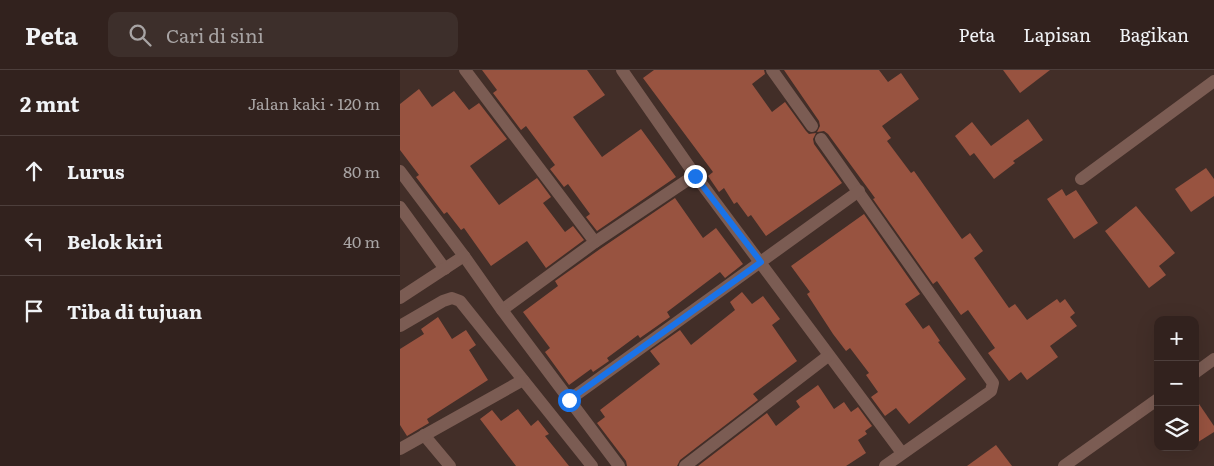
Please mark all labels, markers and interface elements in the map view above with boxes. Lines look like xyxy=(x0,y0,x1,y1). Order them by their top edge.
search box xyxy=(108,12,458,57)
text: Peta xyxy=(25,17,78,52)
icon: search xyxy=(126,21,154,49)
text: Cari di sini xyxy=(166,21,264,49)
text: Peta xyxy=(959,21,995,48)
text: Lapisan xyxy=(1023,21,1091,48)
text: Bagikan xyxy=(1119,21,1189,48)
text: 2 mnt xyxy=(20,87,80,118)
text: Jalan kaki · 120 m xyxy=(248,91,380,115)
icon: ahead xyxy=(20,157,48,185)
text: Lurus xyxy=(67,157,124,185)
text: 80 m xyxy=(343,159,380,183)
route end xyxy=(684,165,707,188)
icon: left xyxy=(20,227,48,255)
text: Belok kiri xyxy=(67,227,163,255)
text: 40 m xyxy=(343,229,380,253)
icon: arrive xyxy=(20,297,48,325)
text: Tiba di tujuan xyxy=(67,297,202,325)
map controls xyxy=(1154,316,1199,451)
button: + xyxy=(1154,316,1199,361)
button: − xyxy=(1154,361,1199,406)
route start xyxy=(558,389,581,412)
button: layers xyxy=(1154,406,1199,451)

